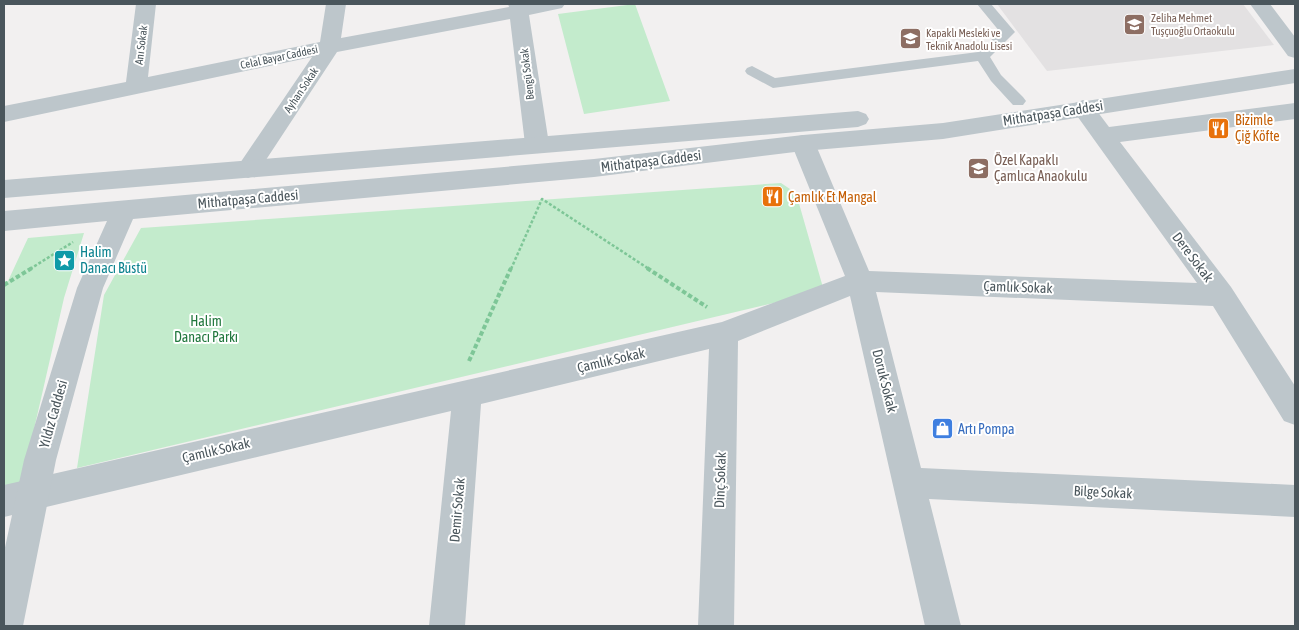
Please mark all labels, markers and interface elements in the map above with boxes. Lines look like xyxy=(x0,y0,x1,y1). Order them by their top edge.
school or university icon: Zeliha Mehmet Tuşçuoğlu Ortaokulu xyxy=(1123,12,1147,36)
place label: Zeliha Mehmet Tuşçuoğlu Ortaokulu xyxy=(1151,12,1235,37)
street label: Anı Sokak xyxy=(133,25,149,65)
school or university icon: Kapaklı Mesleki ve Teknik Anadolu Lisesi xyxy=(898,27,922,51)
place label: Kapaklı Mesleki ve Teknik Anadolu Lisesi xyxy=(926,27,1012,52)
street label: Celal Bayar Caddesi xyxy=(239,43,319,71)
street label: Bengü Sokak xyxy=(518,47,536,100)
street label: Ayhan Sokak xyxy=(282,65,321,115)
street label: Mithatpaşa Caddesi xyxy=(1002,97,1104,129)
place label: Bizimle Çiğ Köfte xyxy=(1235,112,1280,144)
restaurant icon: Bizimle Çiğ Köfte xyxy=(1207,116,1231,140)
street label: Mithatpaşa Caddesi xyxy=(600,147,702,175)
place label: Özel Kapaklı Çamlıca Anaokulu xyxy=(994,152,1088,184)
school or university icon: Özel Kapaklı Çamlıca Anaokulu xyxy=(966,156,990,180)
restaurant icon: Çamlık Et Mangal xyxy=(760,185,784,209)
street label: Mithatpaşa Caddesi xyxy=(197,187,299,211)
place label: Çamlık Et Mangal xyxy=(788,189,877,205)
street label: Dere Sokak xyxy=(1169,229,1217,285)
place label: Halim Danacı Büstü xyxy=(80,244,147,276)
place icon: Halim Danacı Büstü xyxy=(52,248,76,272)
street label: Çamlık Sokak xyxy=(983,278,1053,296)
park label: Halim Danacı Parkı xyxy=(174,313,238,345)
street label: Çamlık Sokak xyxy=(575,344,647,376)
street label: Doruk Sokak xyxy=(869,348,901,414)
street label: Yıldız Caddesi xyxy=(36,378,70,450)
shop icon: Artı Pompa xyxy=(930,417,954,441)
place label: Artı Pompa xyxy=(958,421,1015,437)
street label: Çamlık Sokak xyxy=(180,434,252,466)
street label: Dinç Sokak xyxy=(711,452,729,508)
street label: Demir Sokak xyxy=(446,477,468,543)
street label: Bilge Sokak xyxy=(1073,482,1133,502)

